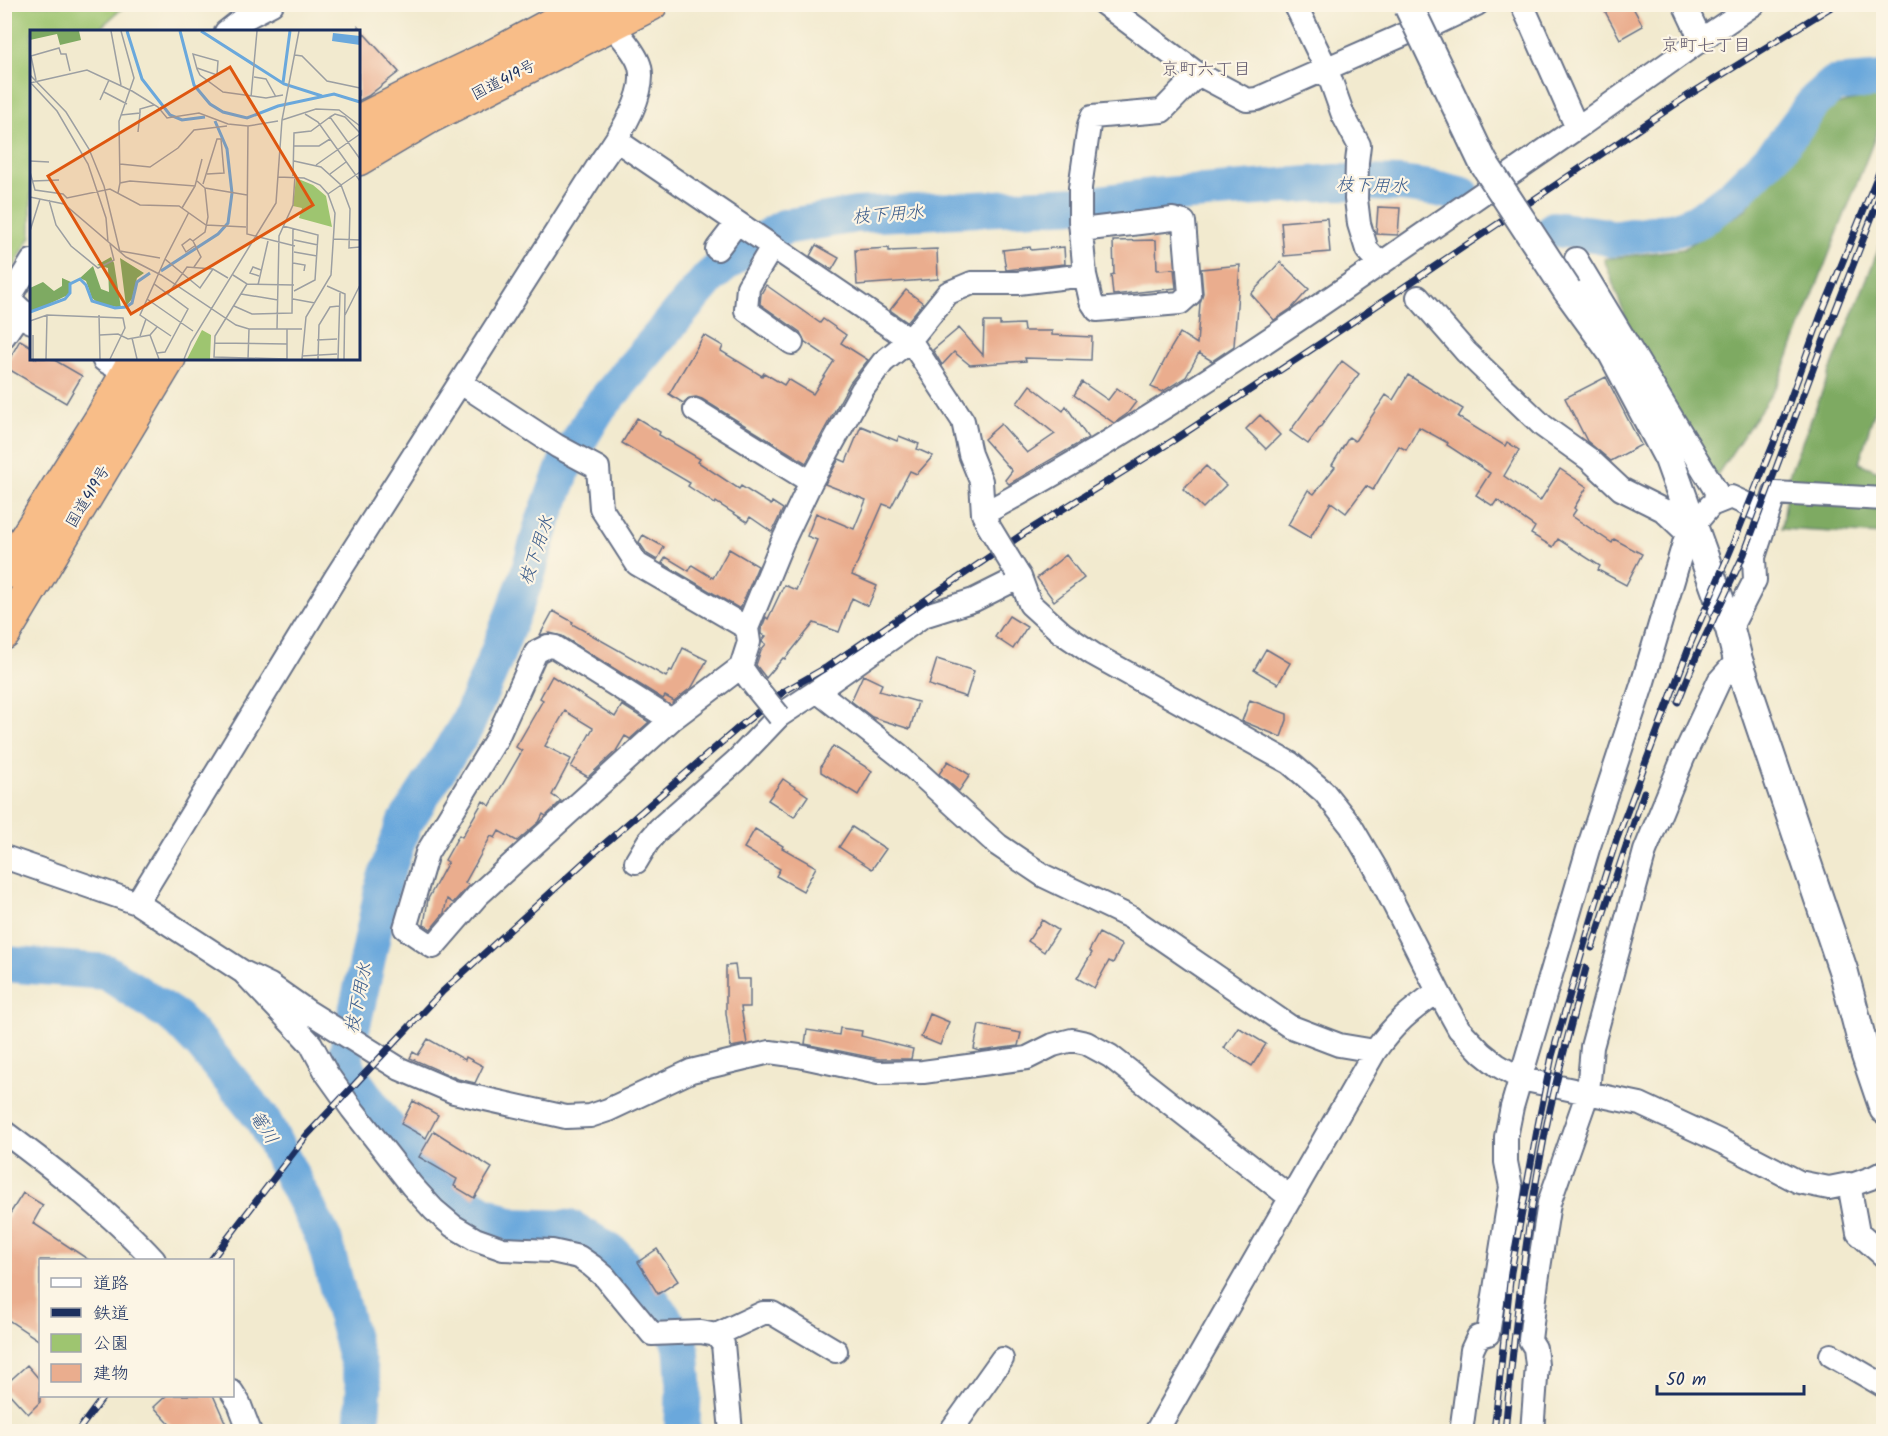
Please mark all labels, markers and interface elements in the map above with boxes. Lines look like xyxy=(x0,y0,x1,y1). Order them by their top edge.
inset map xyxy=(30,30,360,360)
district label: 京町七丁目 xyxy=(1661,32,1751,61)
street label: 国道419号 xyxy=(467,53,540,107)
district label: 京町六丁目 xyxy=(1161,56,1251,85)
water label: 枝下用水 xyxy=(1335,171,1408,202)
water label: 枝下用水 xyxy=(851,199,925,232)
street label: 国道419号 xyxy=(60,460,117,533)
water label: 枝下用水 xyxy=(512,512,563,589)
water label: 枝下用水 xyxy=(338,960,381,1037)
water label: 篭川 xyxy=(241,1105,285,1151)
legend xyxy=(39,1259,234,1397)
text: 道路 xyxy=(93,1270,129,1299)
text: 鉄道 xyxy=(93,1300,129,1329)
text: 公園 xyxy=(93,1330,129,1359)
scale bar xyxy=(1657,1358,1804,1396)
text: 建物 xyxy=(93,1360,129,1389)
text: 50 m xyxy=(1666,1366,1706,1395)

